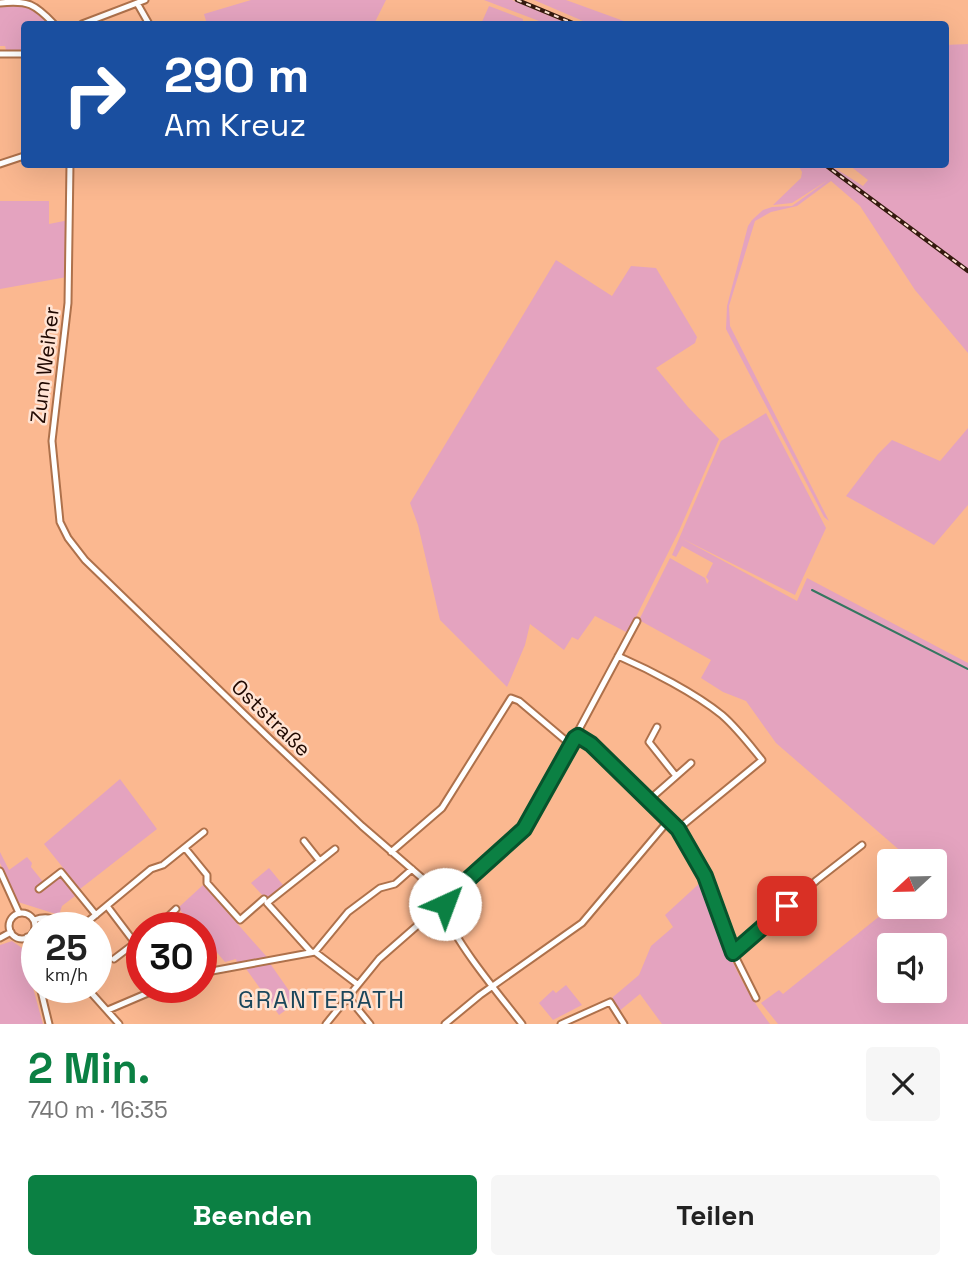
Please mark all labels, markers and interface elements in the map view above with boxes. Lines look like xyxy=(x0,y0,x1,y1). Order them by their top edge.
text: 290 m xyxy=(164,44,309,106)
icon: right xyxy=(49,49,140,140)
text: Am Kreuz xyxy=(164,105,306,145)
street label: Zum Weiher xyxy=(24,305,65,425)
street label: Oststraße xyxy=(226,673,317,762)
north arrow xyxy=(877,849,947,919)
map controls xyxy=(877,849,947,1003)
position arrow xyxy=(408,867,482,941)
pin xyxy=(757,876,817,936)
icon: arrive xyxy=(768,887,806,925)
speed limit sign: 30 xyxy=(126,912,217,1003)
text: 25 xyxy=(46,926,87,970)
button: sound xyxy=(877,933,947,1003)
text: km/h xyxy=(45,963,88,986)
district label: GRANTERATH xyxy=(238,984,406,1015)
text: 2 Min. xyxy=(28,1042,150,1095)
button: close xyxy=(866,1047,940,1121)
text: 740 m · 16:35 xyxy=(28,1095,168,1125)
button: Beenden xyxy=(28,1175,477,1255)
button: Teilen xyxy=(491,1175,940,1255)

